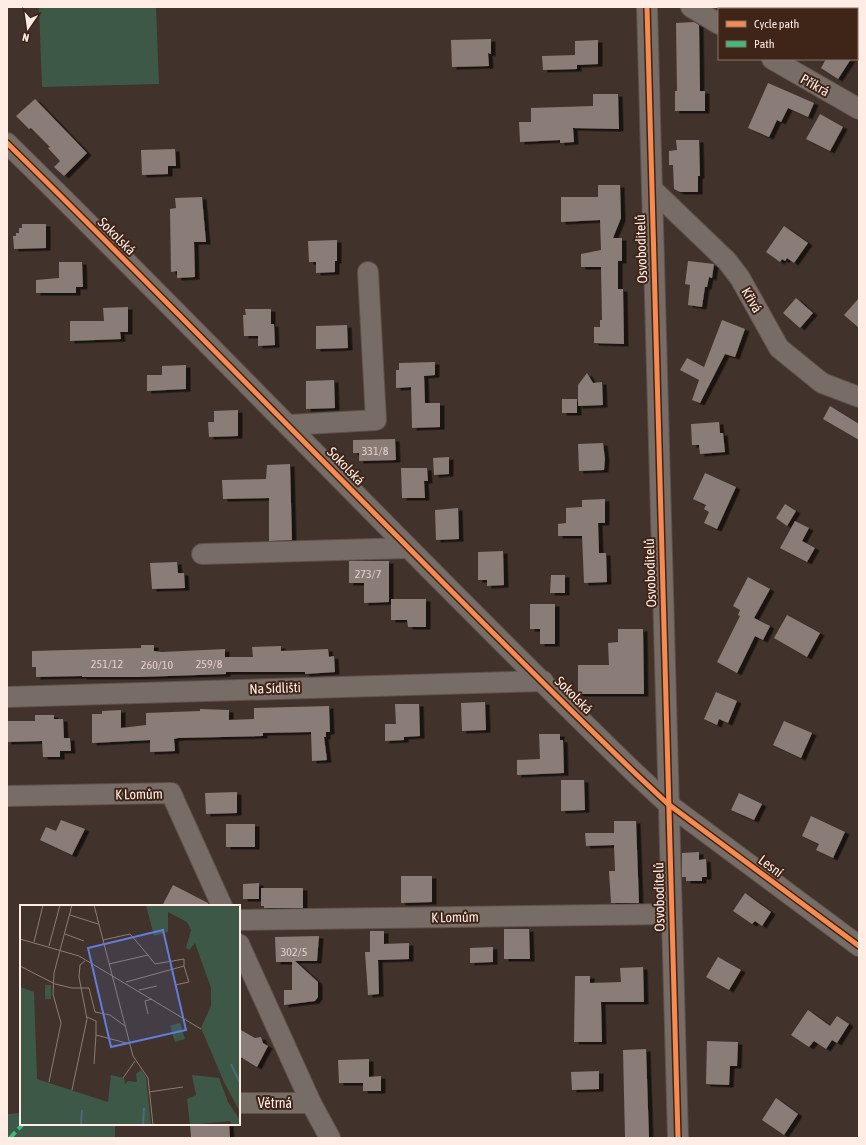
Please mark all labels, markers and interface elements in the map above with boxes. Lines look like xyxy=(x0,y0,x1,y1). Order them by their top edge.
north arrow xyxy=(8,8,48,48)
legend xyxy=(718,8,858,60)
text: Cycle path xyxy=(754,17,799,31)
text: N xyxy=(21,31,30,44)
text: Path xyxy=(754,37,775,51)
street label: Příkrá xyxy=(798,71,832,99)
street label: Sokolská xyxy=(95,214,139,258)
street label: Osvoboditelů xyxy=(632,214,650,284)
street label: Křivá xyxy=(738,285,766,315)
street label: Sokolská xyxy=(324,444,368,488)
house number: 331/8 xyxy=(362,444,389,458)
street label: Osvoboditelů xyxy=(641,538,659,608)
house number: 273/7 xyxy=(355,567,382,581)
house number: 251/12 xyxy=(91,657,123,671)
house number: 259/8 xyxy=(196,657,223,671)
house number: 260/10 xyxy=(141,658,173,672)
street label: Sokolská xyxy=(552,673,596,717)
street label: Na Sídlišti xyxy=(249,679,301,697)
street label: K Lomům xyxy=(115,786,163,802)
street label: Lesní xyxy=(756,852,786,880)
street label: Osvoboditelů xyxy=(650,862,668,932)
inset map xyxy=(20,905,240,1125)
street label: K Lomům xyxy=(431,909,479,925)
house number: 302/5 xyxy=(281,945,307,959)
street label: Větrná xyxy=(258,1095,292,1111)

